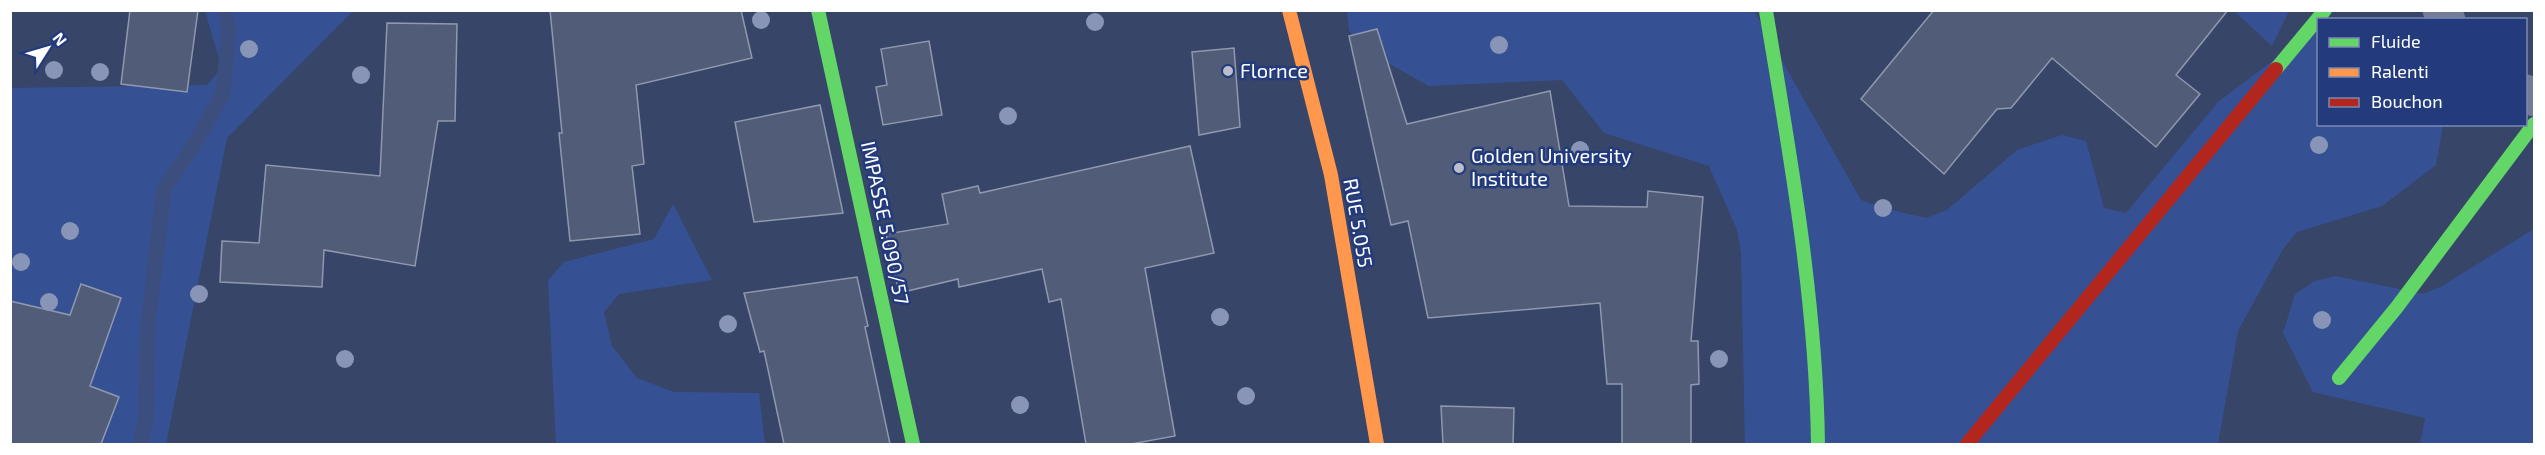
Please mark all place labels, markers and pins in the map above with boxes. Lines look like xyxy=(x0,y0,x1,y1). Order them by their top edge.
place label: Flornce xyxy=(1240,58,1308,82)
marker: Flornce xyxy=(1221,64,1235,78)
place label: Golden University Institute xyxy=(1471,143,1632,190)
marker: Golden University Institute xyxy=(1452,161,1466,175)

